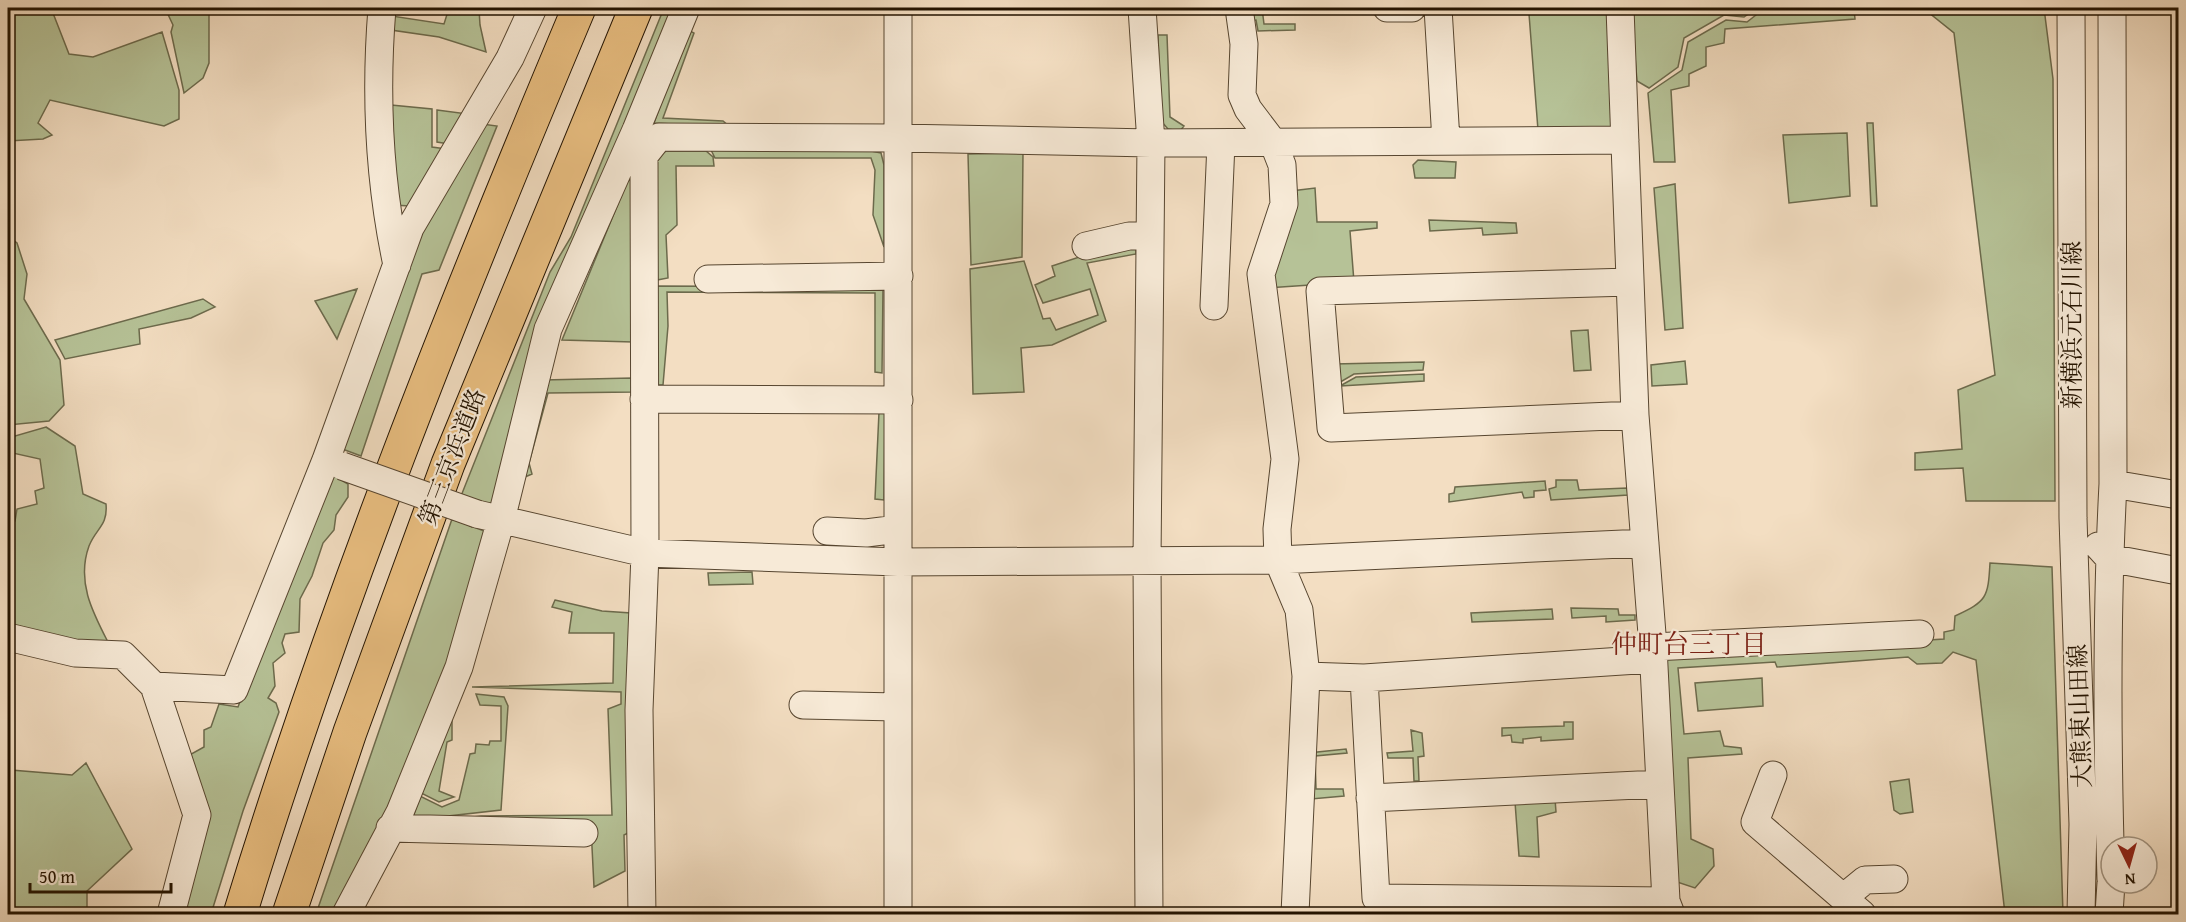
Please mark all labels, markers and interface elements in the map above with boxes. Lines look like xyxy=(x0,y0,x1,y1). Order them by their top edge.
street label: 新横浜元石川線 xyxy=(2054,241,2089,409)
street label: 第三京浜道路 xyxy=(409,383,494,530)
district label: 仲町台三丁目 xyxy=(1611,624,1767,663)
street label: 大熊東山田線 xyxy=(2059,643,2100,789)
north arrow xyxy=(2099,835,2159,895)
scale bar xyxy=(30,856,171,894)
text: 50 m xyxy=(39,863,75,890)
text: N xyxy=(2124,868,2137,892)

